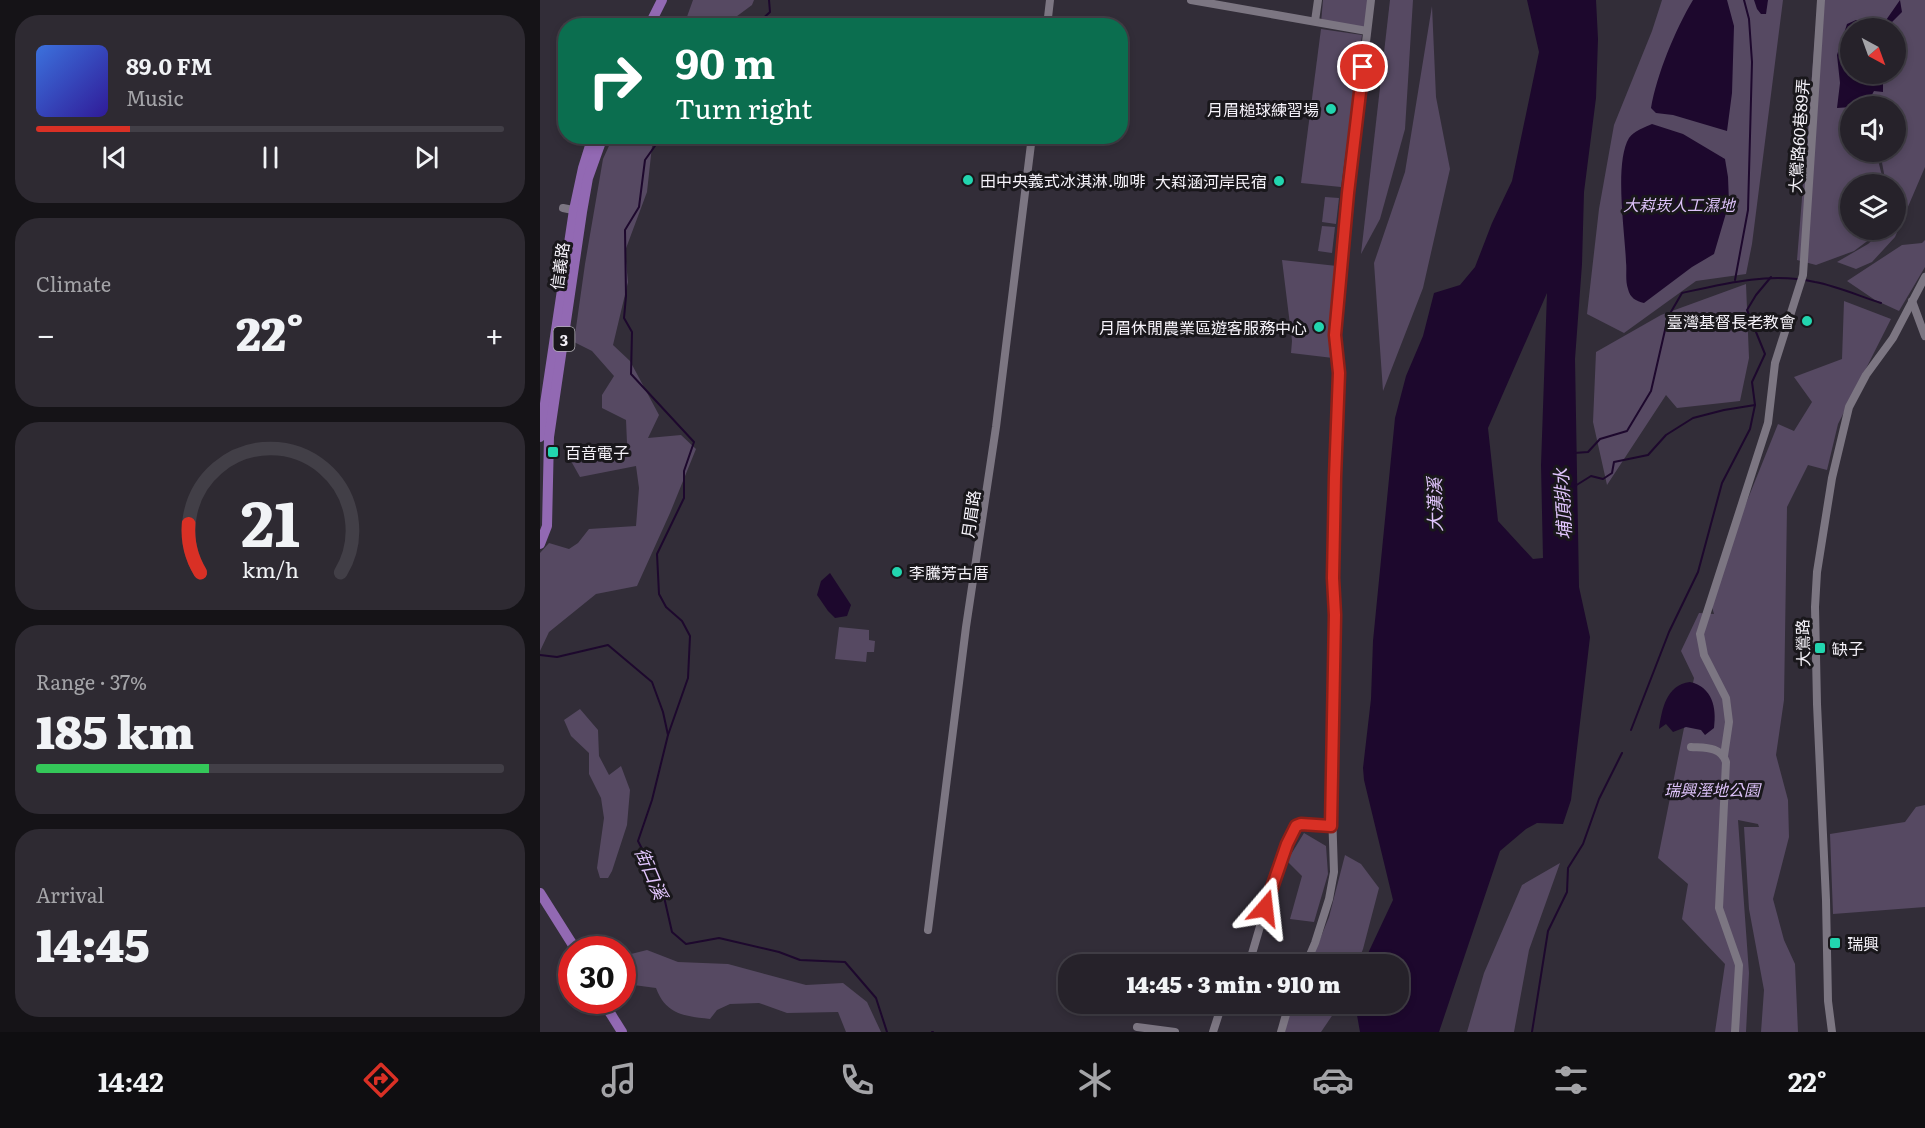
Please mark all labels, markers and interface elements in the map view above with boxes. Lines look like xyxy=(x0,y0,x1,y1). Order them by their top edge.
north arrow xyxy=(1840,18,1906,84)
map controls xyxy=(1840,18,1906,240)
text: 90 m xyxy=(675,30,775,92)
pin xyxy=(1337,41,1388,92)
icon: right xyxy=(576,42,654,120)
text: 89.0 FM xyxy=(126,49,212,82)
icon: arrive xyxy=(1346,50,1379,83)
street label: 大鶯路60巷89弄 xyxy=(1782,78,1814,194)
text: Music xyxy=(126,82,183,112)
text: Turn right xyxy=(675,87,812,127)
button: sound xyxy=(1840,96,1906,162)
place label: 月眉槌球練習場 xyxy=(1207,97,1319,121)
marker: 月眉槌球練習場 xyxy=(1324,102,1338,116)
icon: previous xyxy=(98,141,131,174)
icon: pause xyxy=(254,141,287,174)
icon: next xyxy=(410,141,443,174)
place label: 田中央義式冰淇淋.咖啡 xyxy=(980,168,1145,192)
place label: 大嵙涵河岸民宿 xyxy=(1155,169,1267,193)
marker: 田中央義式冰淇淋.咖啡 xyxy=(961,173,975,187)
marker: 大嵙涵河岸民宿 xyxy=(1272,174,1286,188)
button: layers xyxy=(1840,174,1906,240)
park label: 大嵙崁人工濕地 xyxy=(1623,192,1737,216)
street label: 信義路 xyxy=(544,241,574,291)
text: Climate xyxy=(36,268,111,298)
text: 22° xyxy=(236,298,304,365)
text: − xyxy=(36,308,55,357)
text: + xyxy=(485,308,504,357)
place label: 臺灣基督長老教會 xyxy=(1667,309,1795,333)
marker: 臺灣基督長老教會 xyxy=(1800,314,1814,328)
place label: 月眉休閒農業區遊客服務中心 xyxy=(1099,315,1307,339)
marker: 月眉休閒農業區遊客服務中心 xyxy=(1312,320,1326,334)
road number: 3 xyxy=(554,327,574,351)
place label: 百音電子 xyxy=(565,440,629,464)
marker: 百音電子 xyxy=(546,445,560,459)
water label: 埔頂排水 xyxy=(1547,466,1577,541)
text: 21 xyxy=(240,474,300,566)
water label: 大漢溪 xyxy=(1420,475,1448,532)
street label: 月眉路 xyxy=(955,489,985,539)
text: km/h xyxy=(241,553,299,585)
place label: 李騰芳古厝 xyxy=(909,560,989,584)
marker: 李騰芳古厝 xyxy=(890,565,904,579)
street label: 大鶯路 xyxy=(1790,619,1814,667)
place label: 缺子 xyxy=(1832,636,1864,660)
marker: 缺子 xyxy=(1813,641,1827,655)
text: Range · 37% xyxy=(36,666,147,696)
text: 185 km xyxy=(36,696,194,763)
park label: 瑞興溼地公園 xyxy=(1664,777,1762,801)
water label: 街口溪 xyxy=(629,843,676,906)
position arrow xyxy=(1233,876,1297,940)
text: Arrival xyxy=(36,879,104,909)
text: 14:45 xyxy=(36,909,150,976)
place label: 瑞興 xyxy=(1847,931,1879,955)
speed limit sign: 30 xyxy=(558,936,636,1014)
marker: 瑞興 xyxy=(1828,936,1842,950)
text: 14:45 · 3 min · 910 m xyxy=(1126,967,1341,1000)
icon: directions xyxy=(360,1059,402,1101)
icon: music xyxy=(598,1059,640,1101)
icon: phone xyxy=(836,1059,878,1101)
icon: climate xyxy=(1074,1059,1116,1101)
icon: car xyxy=(1312,1059,1354,1101)
icon: filters xyxy=(1550,1059,1592,1101)
text: 14:42 xyxy=(98,1060,164,1100)
text: 22° xyxy=(1788,1060,1827,1100)

